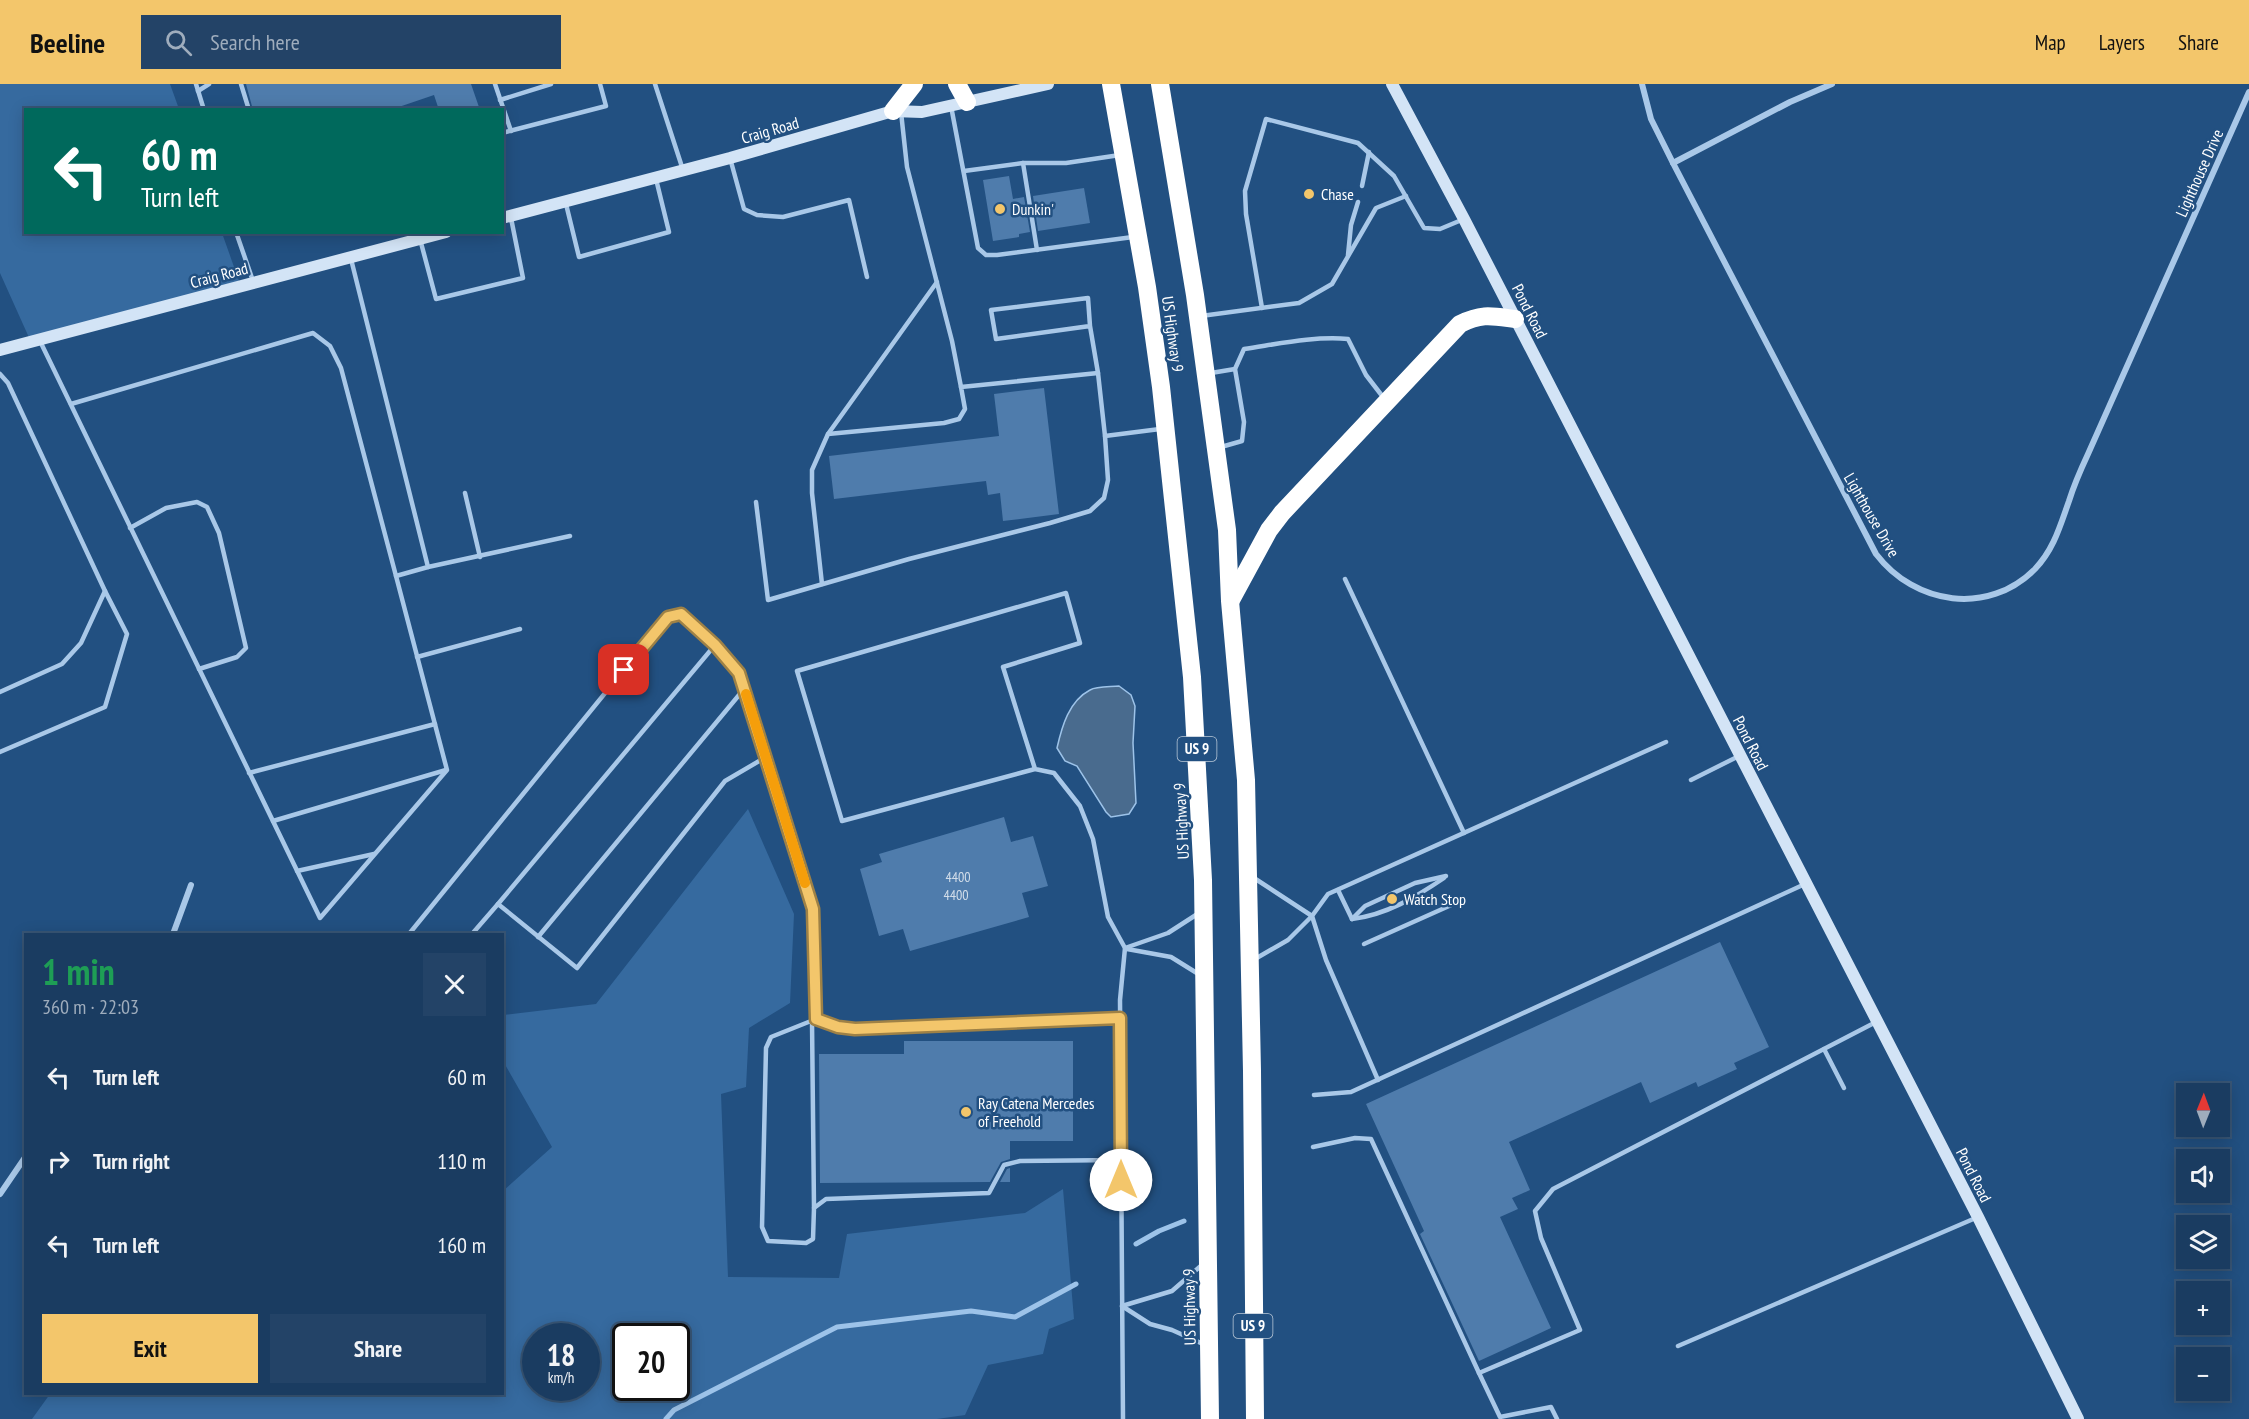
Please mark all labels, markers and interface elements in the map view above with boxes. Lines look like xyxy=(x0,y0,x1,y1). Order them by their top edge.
search box xyxy=(141,15,561,69)
text: Beeline xyxy=(30,24,105,61)
icon: search xyxy=(162,26,195,59)
text: Search here xyxy=(210,28,300,56)
text: Map xyxy=(2035,29,2066,56)
text: Layers xyxy=(2099,29,2145,56)
text: Share xyxy=(2178,29,2219,56)
street label: Craig Road xyxy=(739,112,801,148)
street label: Lighthouse Drive xyxy=(2171,126,2227,220)
text: 60 m xyxy=(141,127,218,182)
icon: left xyxy=(42,132,120,210)
text: Turn left xyxy=(141,180,219,214)
place label: Chase xyxy=(1321,184,1354,204)
marker: Chase xyxy=(1302,187,1316,201)
place label: Dunkin' xyxy=(1012,199,1054,219)
marker: Dunkin' xyxy=(993,202,1007,216)
street label: Craig Road xyxy=(188,258,250,292)
street label: Pond Road xyxy=(1508,280,1552,342)
street label: US Highway 9 xyxy=(1158,295,1188,373)
street label: Lighthouse Drive xyxy=(1840,469,1904,561)
pin xyxy=(598,644,649,695)
icon: arrive xyxy=(607,653,640,686)
street label: Pond Road xyxy=(1729,712,1773,774)
road number: US 9 xyxy=(1178,737,1216,761)
street label: US Highway 9 xyxy=(1169,782,1193,860)
house number: 4400 xyxy=(945,868,971,886)
house number: 4400 xyxy=(943,886,969,904)
place label: Watch Stop xyxy=(1404,889,1466,909)
marker: Watch Stop xyxy=(1385,892,1399,906)
text: 1 min xyxy=(42,948,115,995)
button: close xyxy=(423,953,486,1016)
text: 360 m · 22:03 xyxy=(42,994,139,1020)
icon: left xyxy=(42,1061,75,1094)
text: Turn left xyxy=(93,1063,159,1091)
text: 60 m xyxy=(447,1063,486,1091)
north arrow xyxy=(2176,1083,2230,1137)
map controls xyxy=(2176,1083,2230,1401)
place label: Ray Catena Mercedes of Freehold xyxy=(978,1093,1094,1131)
marker: Ray Catena Mercedes of Freehold xyxy=(959,1105,973,1119)
street label: Pond Road xyxy=(1952,1144,1996,1206)
icon: right xyxy=(42,1145,75,1178)
text: Turn right xyxy=(93,1147,170,1175)
text: 110 m xyxy=(437,1147,486,1175)
position arrow xyxy=(1089,1148,1153,1212)
button: sound xyxy=(2176,1149,2230,1203)
button: layers xyxy=(2176,1215,2230,1269)
icon: left xyxy=(42,1229,75,1262)
text: Turn left xyxy=(93,1231,159,1259)
text: 160 m xyxy=(437,1231,486,1259)
street label: US Highway 9 xyxy=(1178,1269,1200,1345)
button: + xyxy=(2176,1281,2230,1335)
button: Exit xyxy=(42,1314,258,1383)
button: Share xyxy=(270,1314,486,1383)
road number: US 9 xyxy=(1234,1314,1272,1338)
speed limit sign: 20 xyxy=(612,1323,690,1401)
text: 18 xyxy=(547,1335,575,1374)
button: − xyxy=(2176,1347,2230,1401)
text: km/h xyxy=(548,1368,574,1387)

